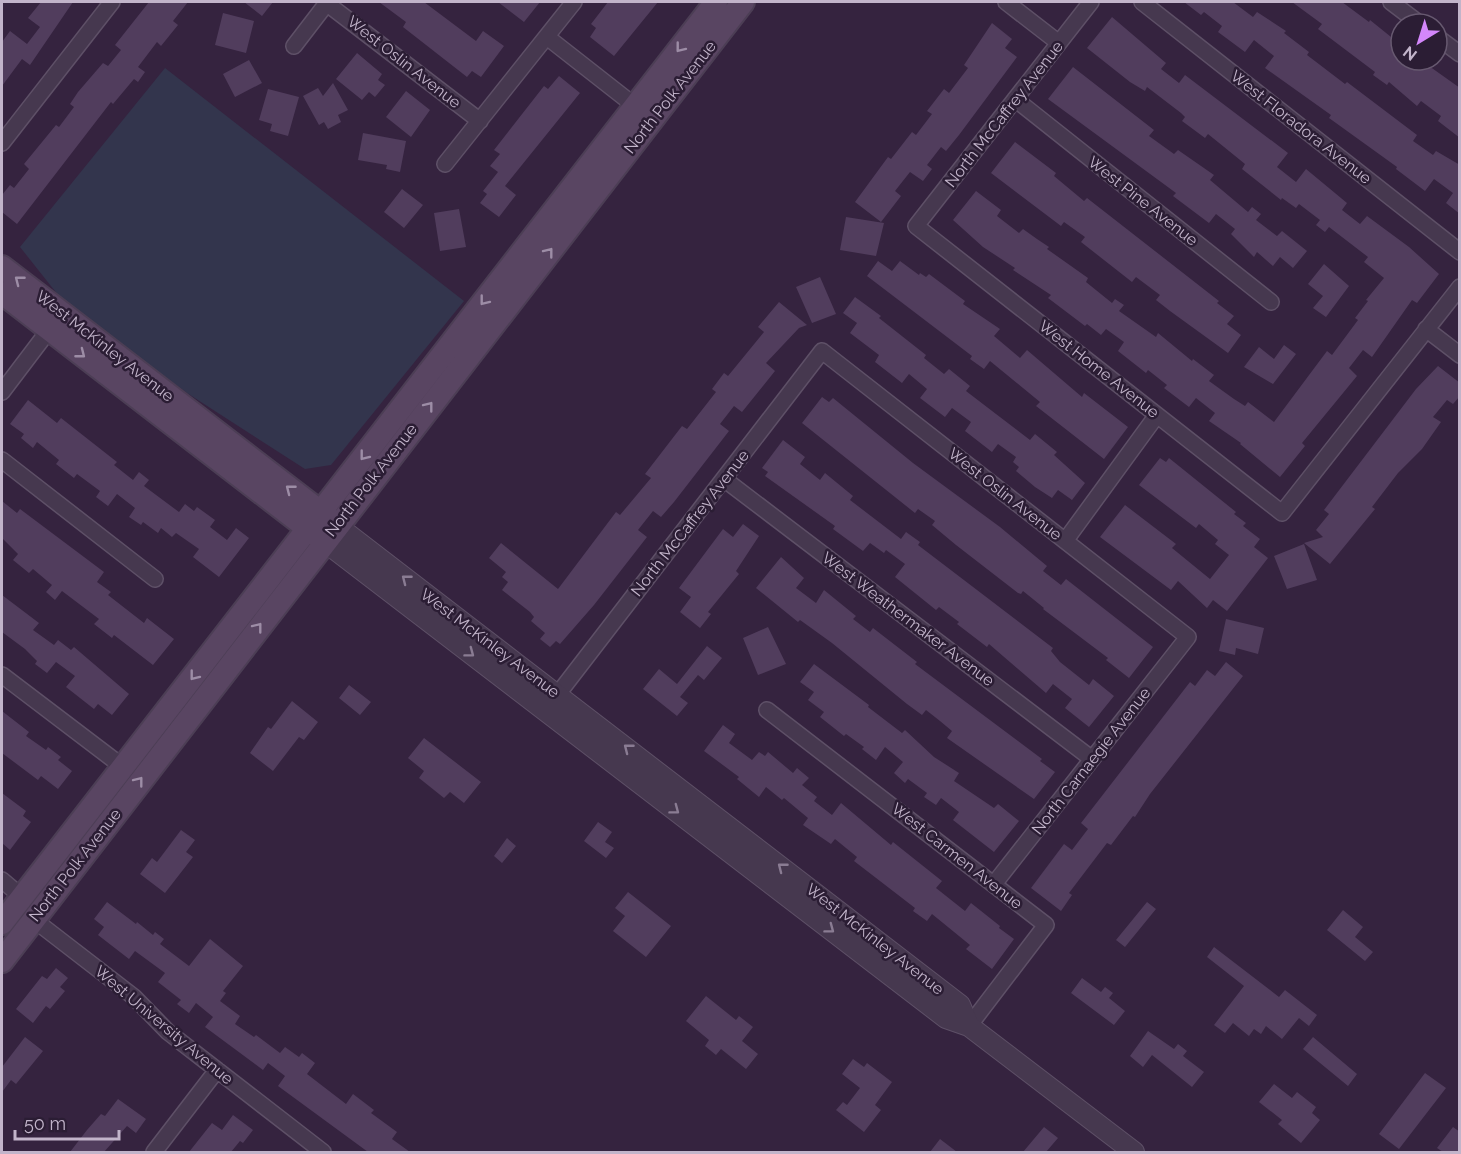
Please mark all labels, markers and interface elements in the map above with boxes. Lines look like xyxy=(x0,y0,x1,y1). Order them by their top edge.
street label: West Oslin Avenue xyxy=(343,12,465,112)
north arrow xyxy=(1389,12,1449,72)
street label: North Polk Avenue xyxy=(620,37,720,157)
street label: North McCaffrey Avenue xyxy=(941,37,1067,191)
one-way arrow xyxy=(677,41,688,52)
text: N xyxy=(1399,42,1421,65)
street label: West Floradora Avenue xyxy=(1227,66,1375,188)
street label: West Pine Avenue xyxy=(1084,152,1202,250)
one-way arrow xyxy=(541,248,552,259)
one-way arrow xyxy=(15,277,26,288)
street label: West McKinley Avenue xyxy=(32,286,178,406)
one-way arrow xyxy=(480,295,491,306)
street label: West Home Avenue xyxy=(1035,316,1163,422)
one-way arrow xyxy=(74,347,85,358)
one-way arrow xyxy=(422,402,433,413)
street label: North Polk Avenue xyxy=(321,420,421,540)
street label: West Oslin Avenue xyxy=(944,444,1066,544)
street label: North McCaffrey Avenue xyxy=(627,446,753,600)
one-way arrow xyxy=(361,449,372,460)
one-way arrow xyxy=(286,485,297,496)
street label: West Weathermaker Avenue xyxy=(818,548,998,690)
one-way arrow xyxy=(402,575,413,586)
street label: West McKinley Avenue xyxy=(417,584,563,702)
one-way arrow xyxy=(251,622,262,633)
one-way arrow xyxy=(464,646,475,657)
one-way arrow xyxy=(190,669,201,680)
street label: North Carnaegie Avenue xyxy=(1028,684,1154,838)
one-way arrow xyxy=(624,745,635,756)
one-way arrow xyxy=(132,777,143,788)
street label: West Carmen Avenue xyxy=(888,799,1026,913)
one-way arrow xyxy=(668,803,679,814)
street label: North Polk Avenue xyxy=(25,805,125,925)
one-way arrow xyxy=(778,864,789,875)
street label: West McKinley Avenue xyxy=(802,879,948,999)
one-way arrow xyxy=(823,922,834,933)
street label: West University Avenue xyxy=(91,962,237,1088)
scale bar xyxy=(15,1103,118,1141)
text: 50 m xyxy=(24,1113,66,1134)

